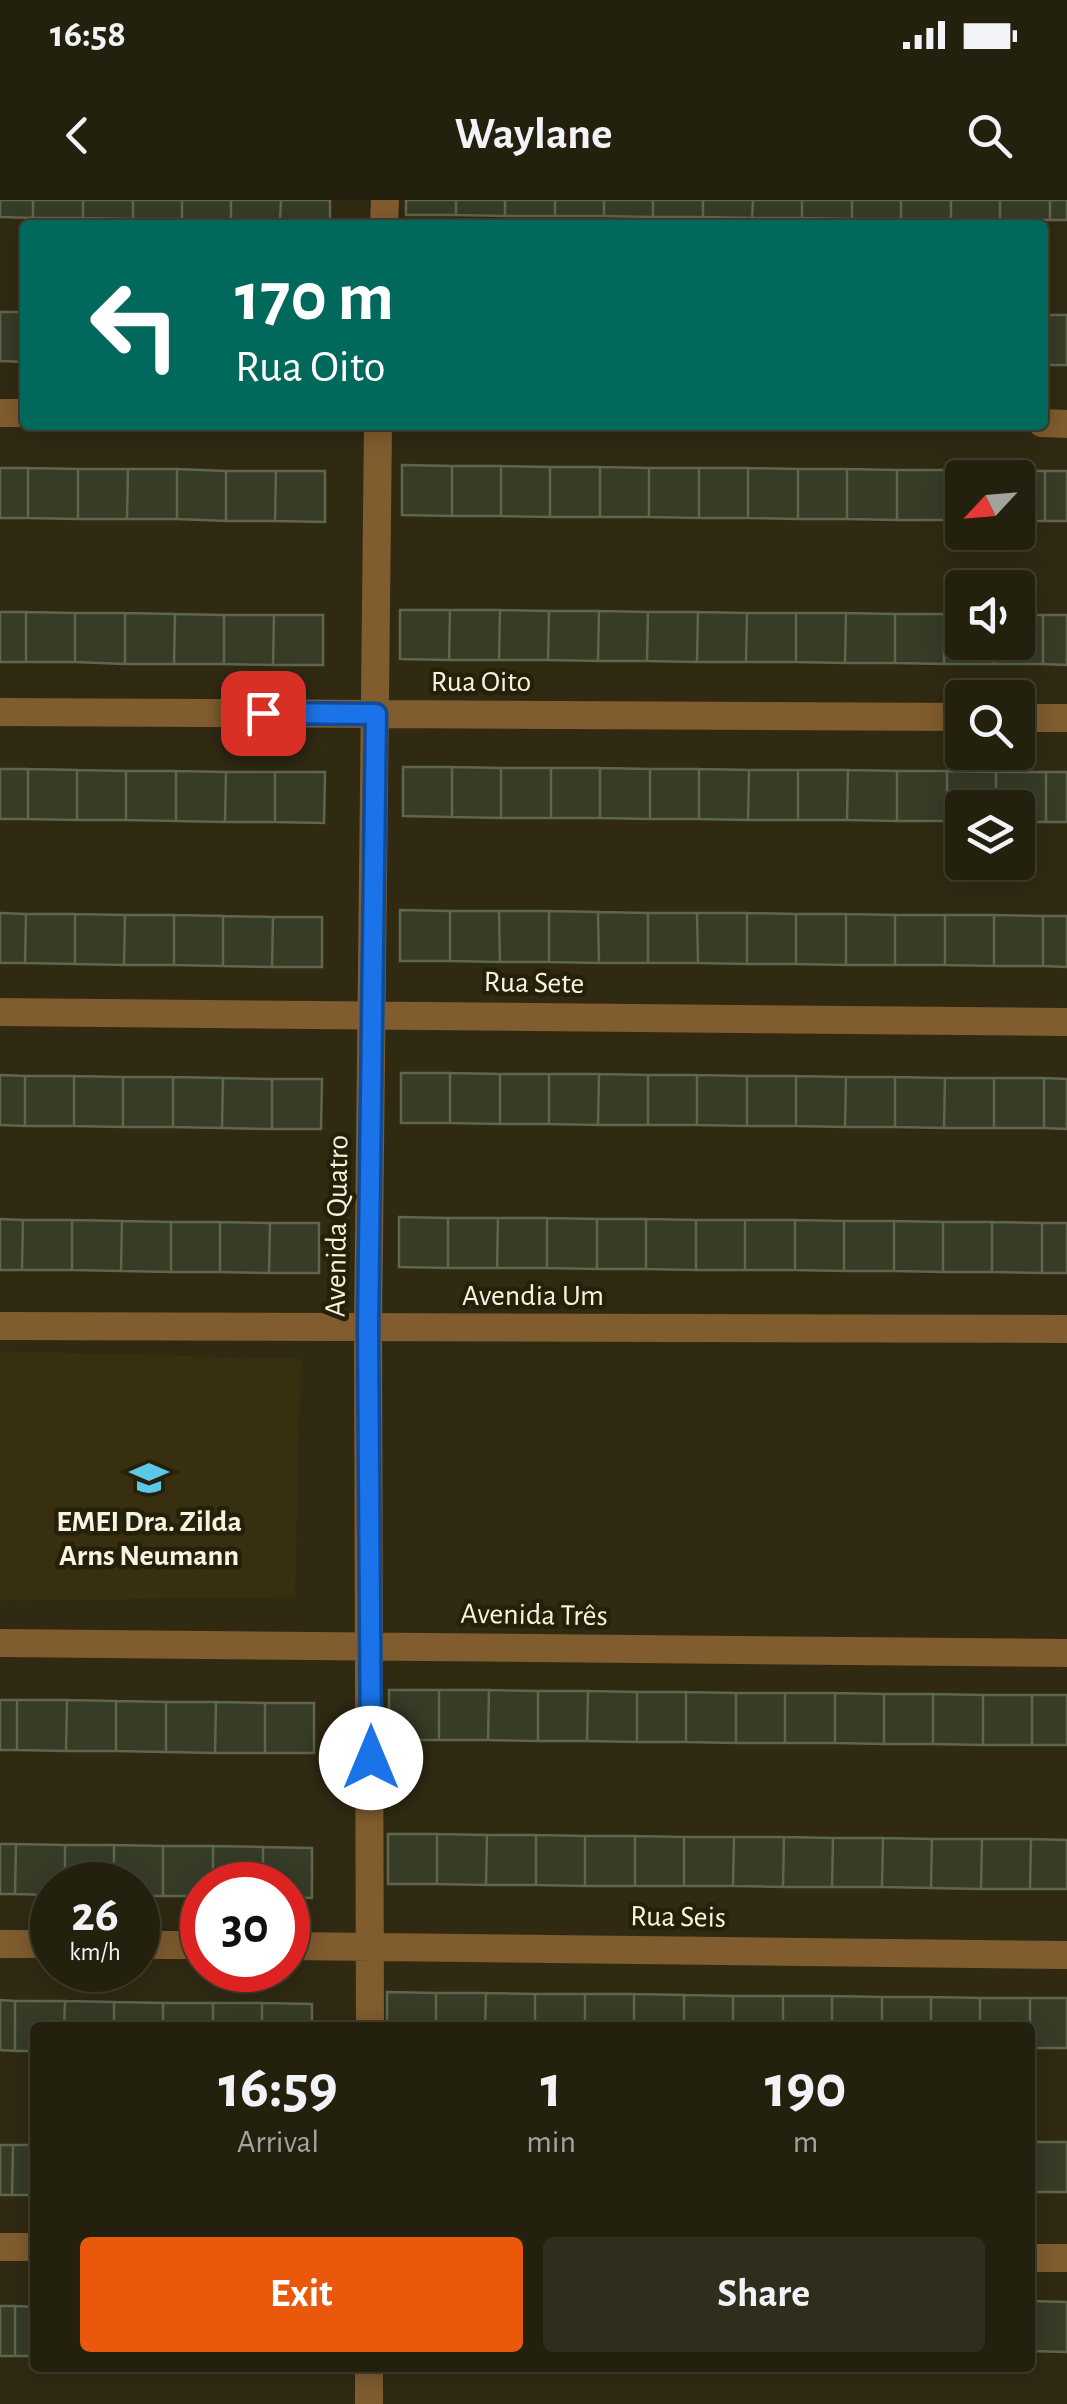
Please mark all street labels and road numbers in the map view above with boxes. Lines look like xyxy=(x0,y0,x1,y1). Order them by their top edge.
street label: Rua Oito xyxy=(431,667,531,697)
street label: Rua Sete xyxy=(483,967,585,999)
street label: Avenida Quatro xyxy=(320,1135,354,1317)
street label: Avendia Um xyxy=(462,1281,604,1311)
street label: Avenida Três xyxy=(460,1599,608,1631)
street label: Rua Seis xyxy=(630,1901,726,1933)

